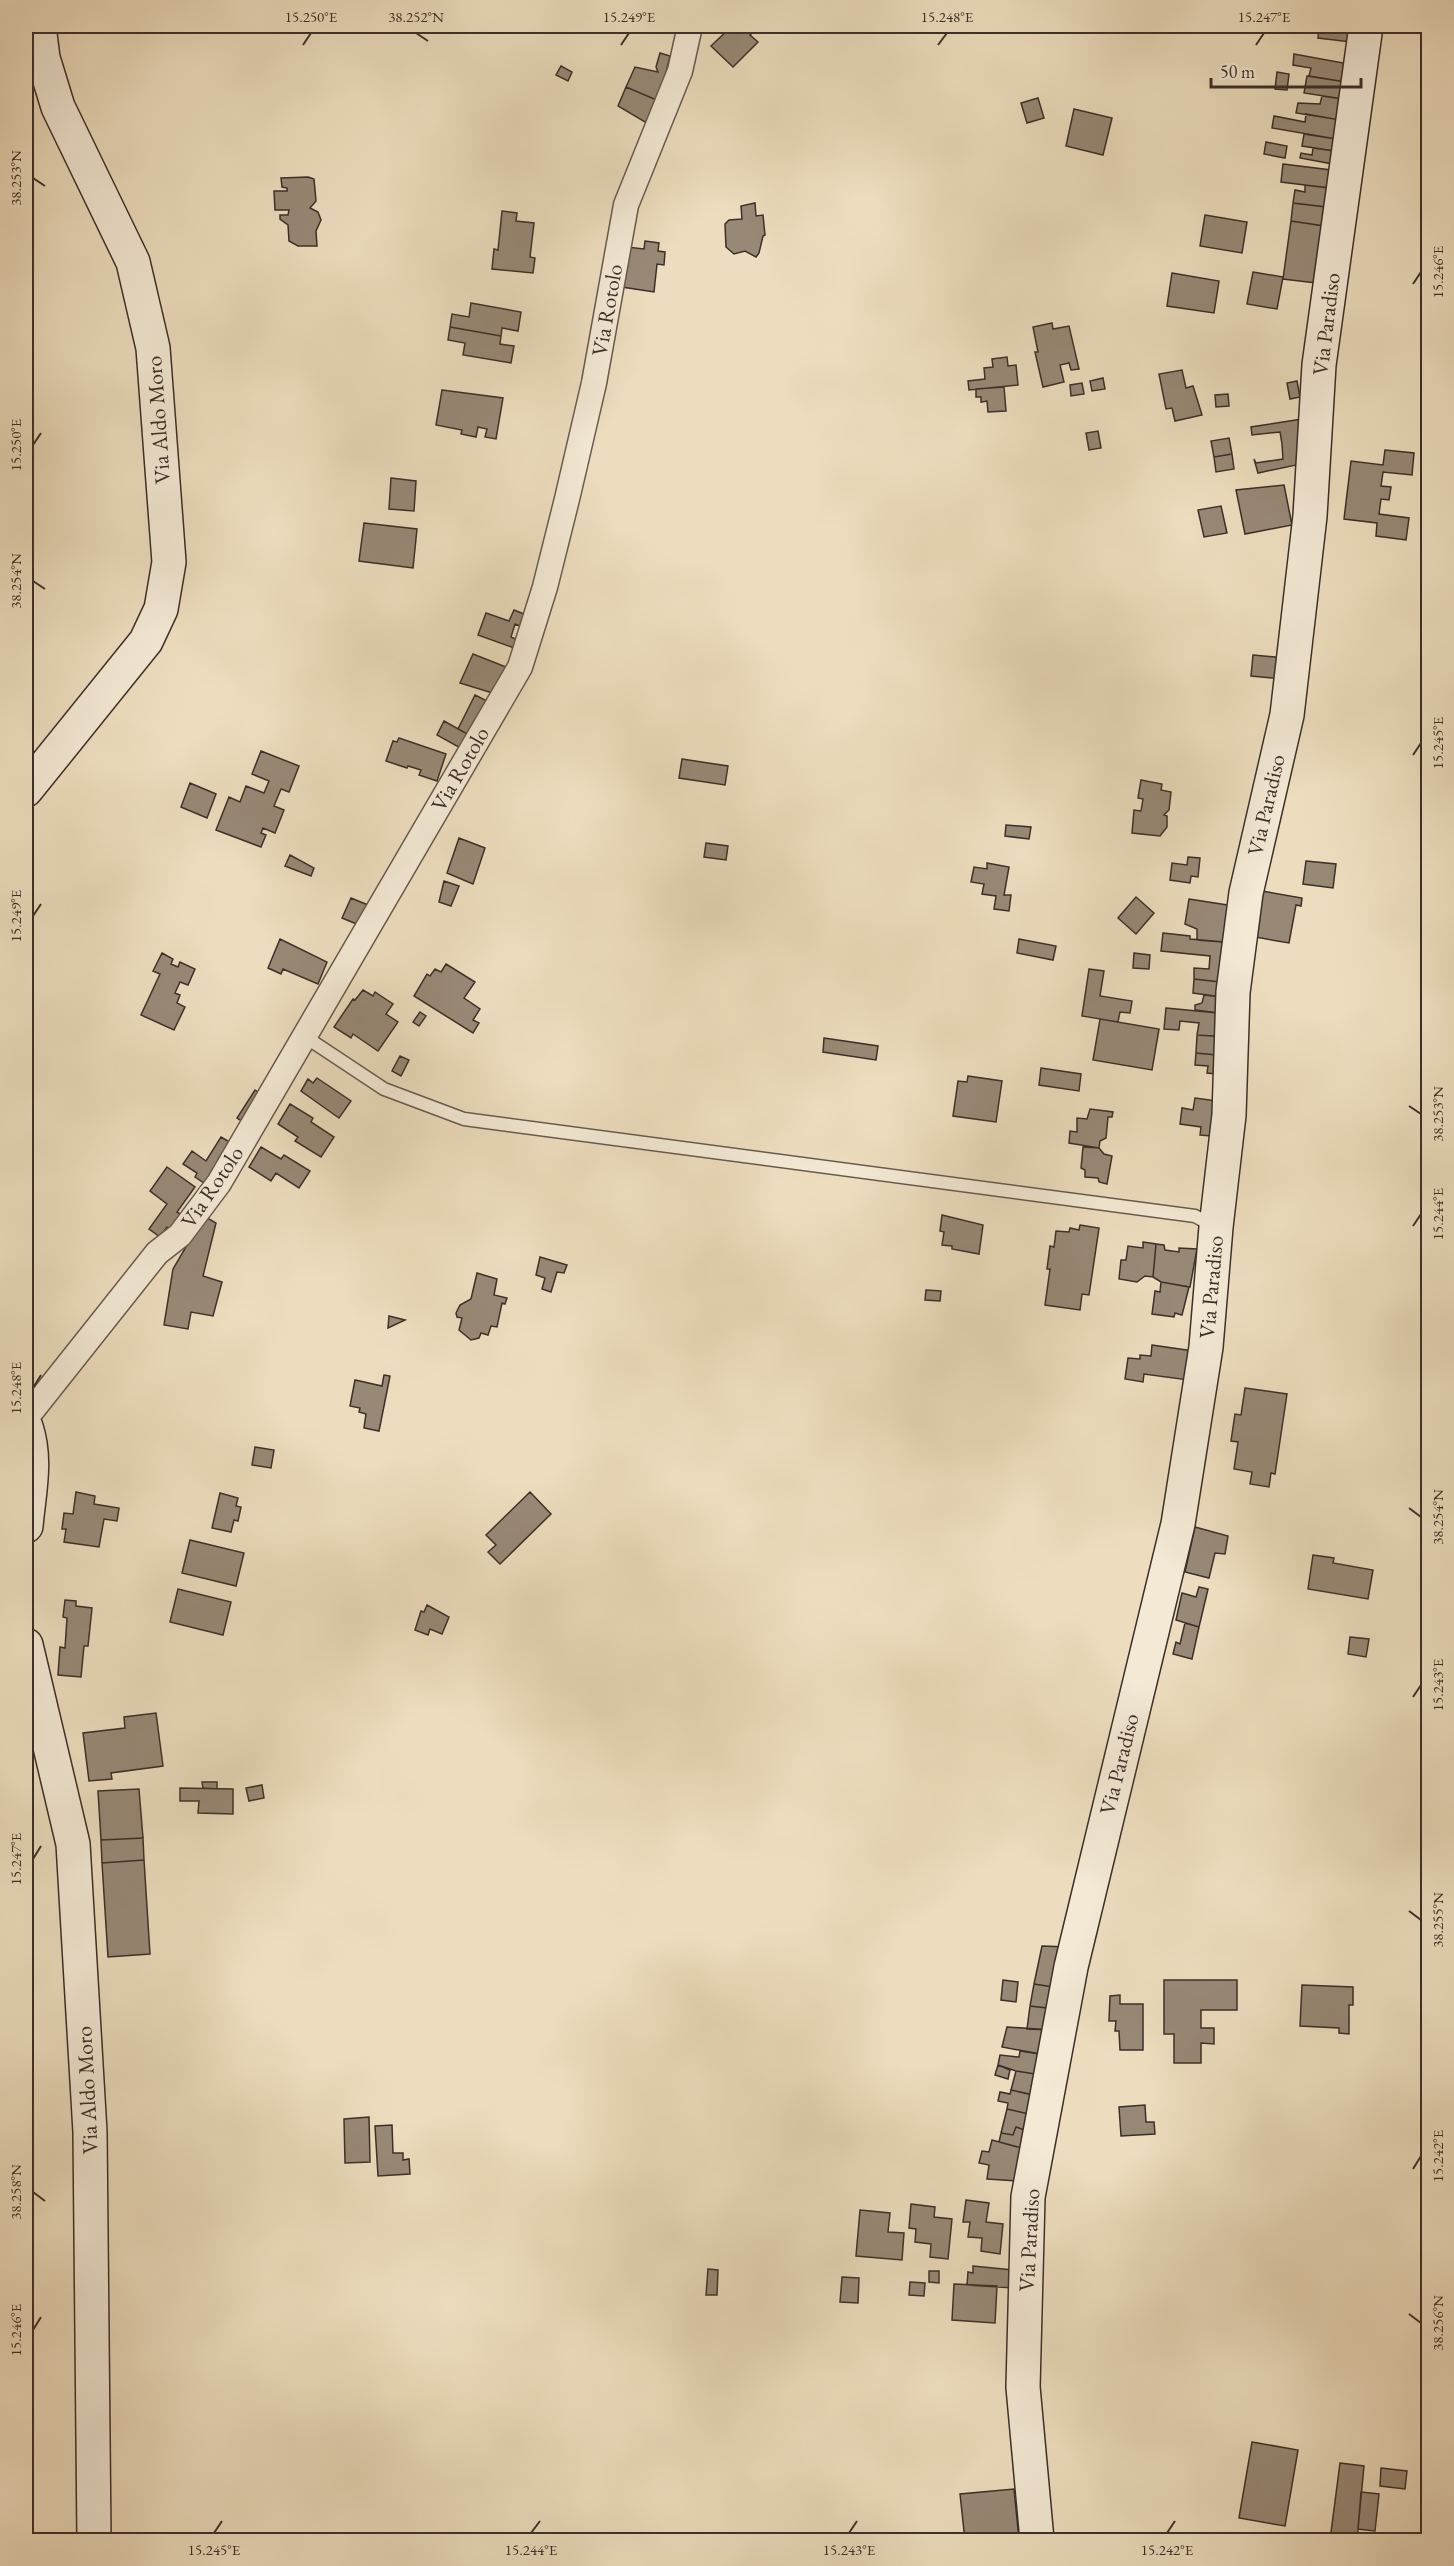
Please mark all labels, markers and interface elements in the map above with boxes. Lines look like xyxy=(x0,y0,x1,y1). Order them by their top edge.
text: 15.250°E xyxy=(285,7,338,26)
text: 38.252°N xyxy=(388,7,444,26)
text: 15.249°E xyxy=(603,7,656,26)
text: 15.248°E xyxy=(921,7,974,26)
text: 15.247°E xyxy=(1238,7,1291,26)
scale bar xyxy=(1211,51,1361,89)
text: 50 m xyxy=(1220,60,1255,83)
text: 38.253°N xyxy=(6,150,25,206)
text: 15.246°E xyxy=(1428,245,1447,298)
street label: Via Rotolo xyxy=(585,262,629,358)
street label: Via Paradiso xyxy=(1305,271,1347,377)
street label: Via Aldo Moro xyxy=(139,355,177,485)
text: 15.250°E xyxy=(6,418,25,471)
text: 38.254°N xyxy=(6,553,25,609)
text: 15.245°E xyxy=(1428,716,1447,769)
street label: Via Rotolo xyxy=(424,721,496,817)
street label: Via Paradiso xyxy=(1240,751,1292,859)
text: 15.249°E xyxy=(6,889,25,942)
text: 38.253°N xyxy=(1428,1086,1447,1142)
street label: Via Rotolo xyxy=(174,1140,250,1234)
text: 15.244°E xyxy=(1428,1187,1447,1240)
street label: Via Paradiso xyxy=(1192,1234,1230,1340)
text: 15.248°E xyxy=(6,1361,25,1414)
text: 38.254°N xyxy=(1428,1489,1447,1545)
text: 15.243°E xyxy=(1428,1658,1447,1711)
street label: Via Paradiso xyxy=(1092,1710,1146,1818)
text: 15.247°E xyxy=(6,1832,25,1885)
text: 38.255°N xyxy=(1428,1892,1447,1948)
street label: Via Aldo Moro xyxy=(69,2025,105,2155)
text: 15.242°E xyxy=(1428,2129,1447,2182)
text: 38.258°N xyxy=(6,2164,25,2220)
street label: Via Paradiso xyxy=(1012,2188,1046,2292)
text: 38.256°N xyxy=(1428,2295,1447,2351)
text: 15.246°E xyxy=(6,2303,25,2356)
text: 15.245°E xyxy=(188,2540,241,2559)
text: 15.244°E xyxy=(505,2540,558,2559)
text: 15.243°E xyxy=(823,2540,876,2559)
text: 15.242°E xyxy=(1141,2540,1194,2559)

